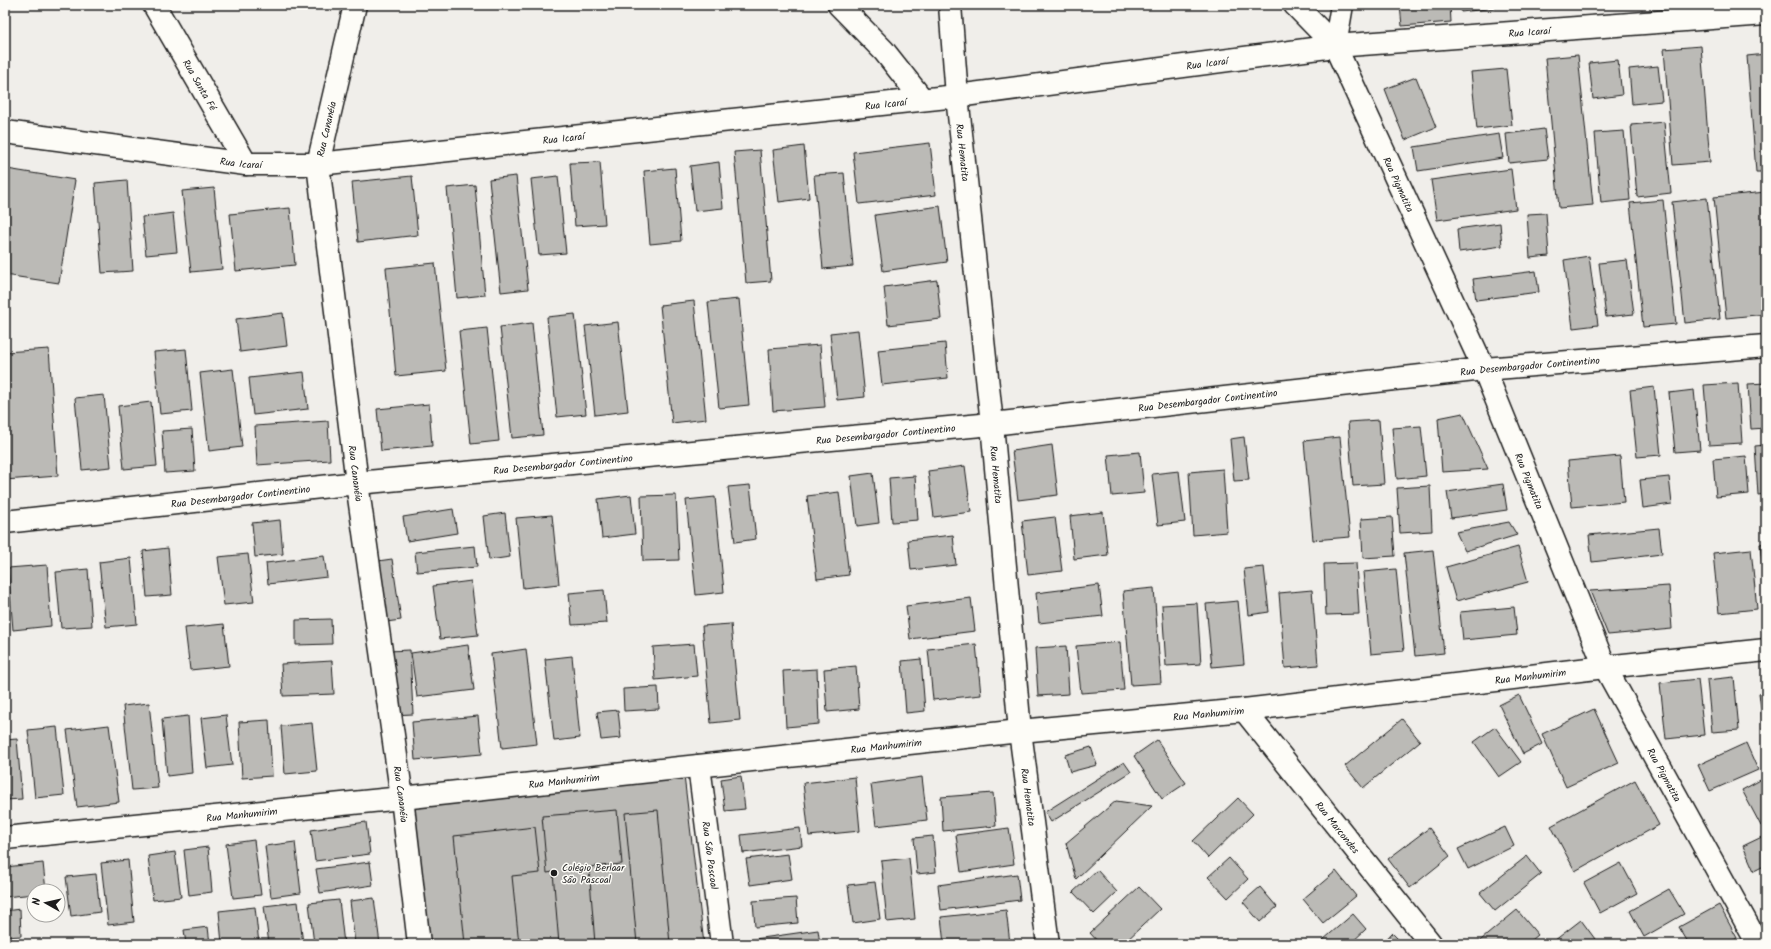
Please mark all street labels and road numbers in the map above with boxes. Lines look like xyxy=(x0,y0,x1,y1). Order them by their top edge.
street label: Rua Icaraí xyxy=(1508,23,1553,42)
street label: Rua Icaraí xyxy=(1185,53,1231,75)
street label: Rua Santa Fé xyxy=(178,56,221,114)
street label: Rua Icaraí xyxy=(864,94,909,115)
street label: Rua Cananéia xyxy=(313,99,341,159)
street label: Rua Hematita xyxy=(951,123,973,183)
street label: Rua Icaraí xyxy=(542,129,587,149)
street label: Rua Icaraí xyxy=(219,154,264,173)
street label: Rua Pigmatita xyxy=(1378,154,1418,215)
street label: Rua Desembargador Continentino xyxy=(1459,353,1601,381)
street label: Rua Desembargador Continentino xyxy=(1137,385,1279,417)
street label: Rua Desembargador Continentino xyxy=(815,420,957,449)
street label: Rua Cananéia xyxy=(343,444,367,503)
street label: Rua Hematita xyxy=(985,445,1006,505)
street label: Rua Desembargador Continentino xyxy=(493,450,634,479)
street label: Rua Pigmatita xyxy=(1510,451,1547,512)
street label: Rua Desembargador Continentino xyxy=(170,481,312,513)
street label: Rua Manhumirim xyxy=(1494,665,1567,689)
street label: Rua Manhumirim xyxy=(1172,703,1245,726)
street label: Rua Manhumirim xyxy=(850,735,923,758)
street label: Rua Pigmatita xyxy=(1642,745,1685,805)
street label: Rua Cananéia xyxy=(389,765,412,824)
street label: Rua Hematita xyxy=(1016,767,1039,827)
street label: Rua Manhumirim xyxy=(528,770,601,793)
street label: Rua Marcondes xyxy=(1311,798,1363,858)
street label: Rua Manhumirim xyxy=(206,804,278,827)
street label: Rua São Pascoal xyxy=(697,820,722,891)

